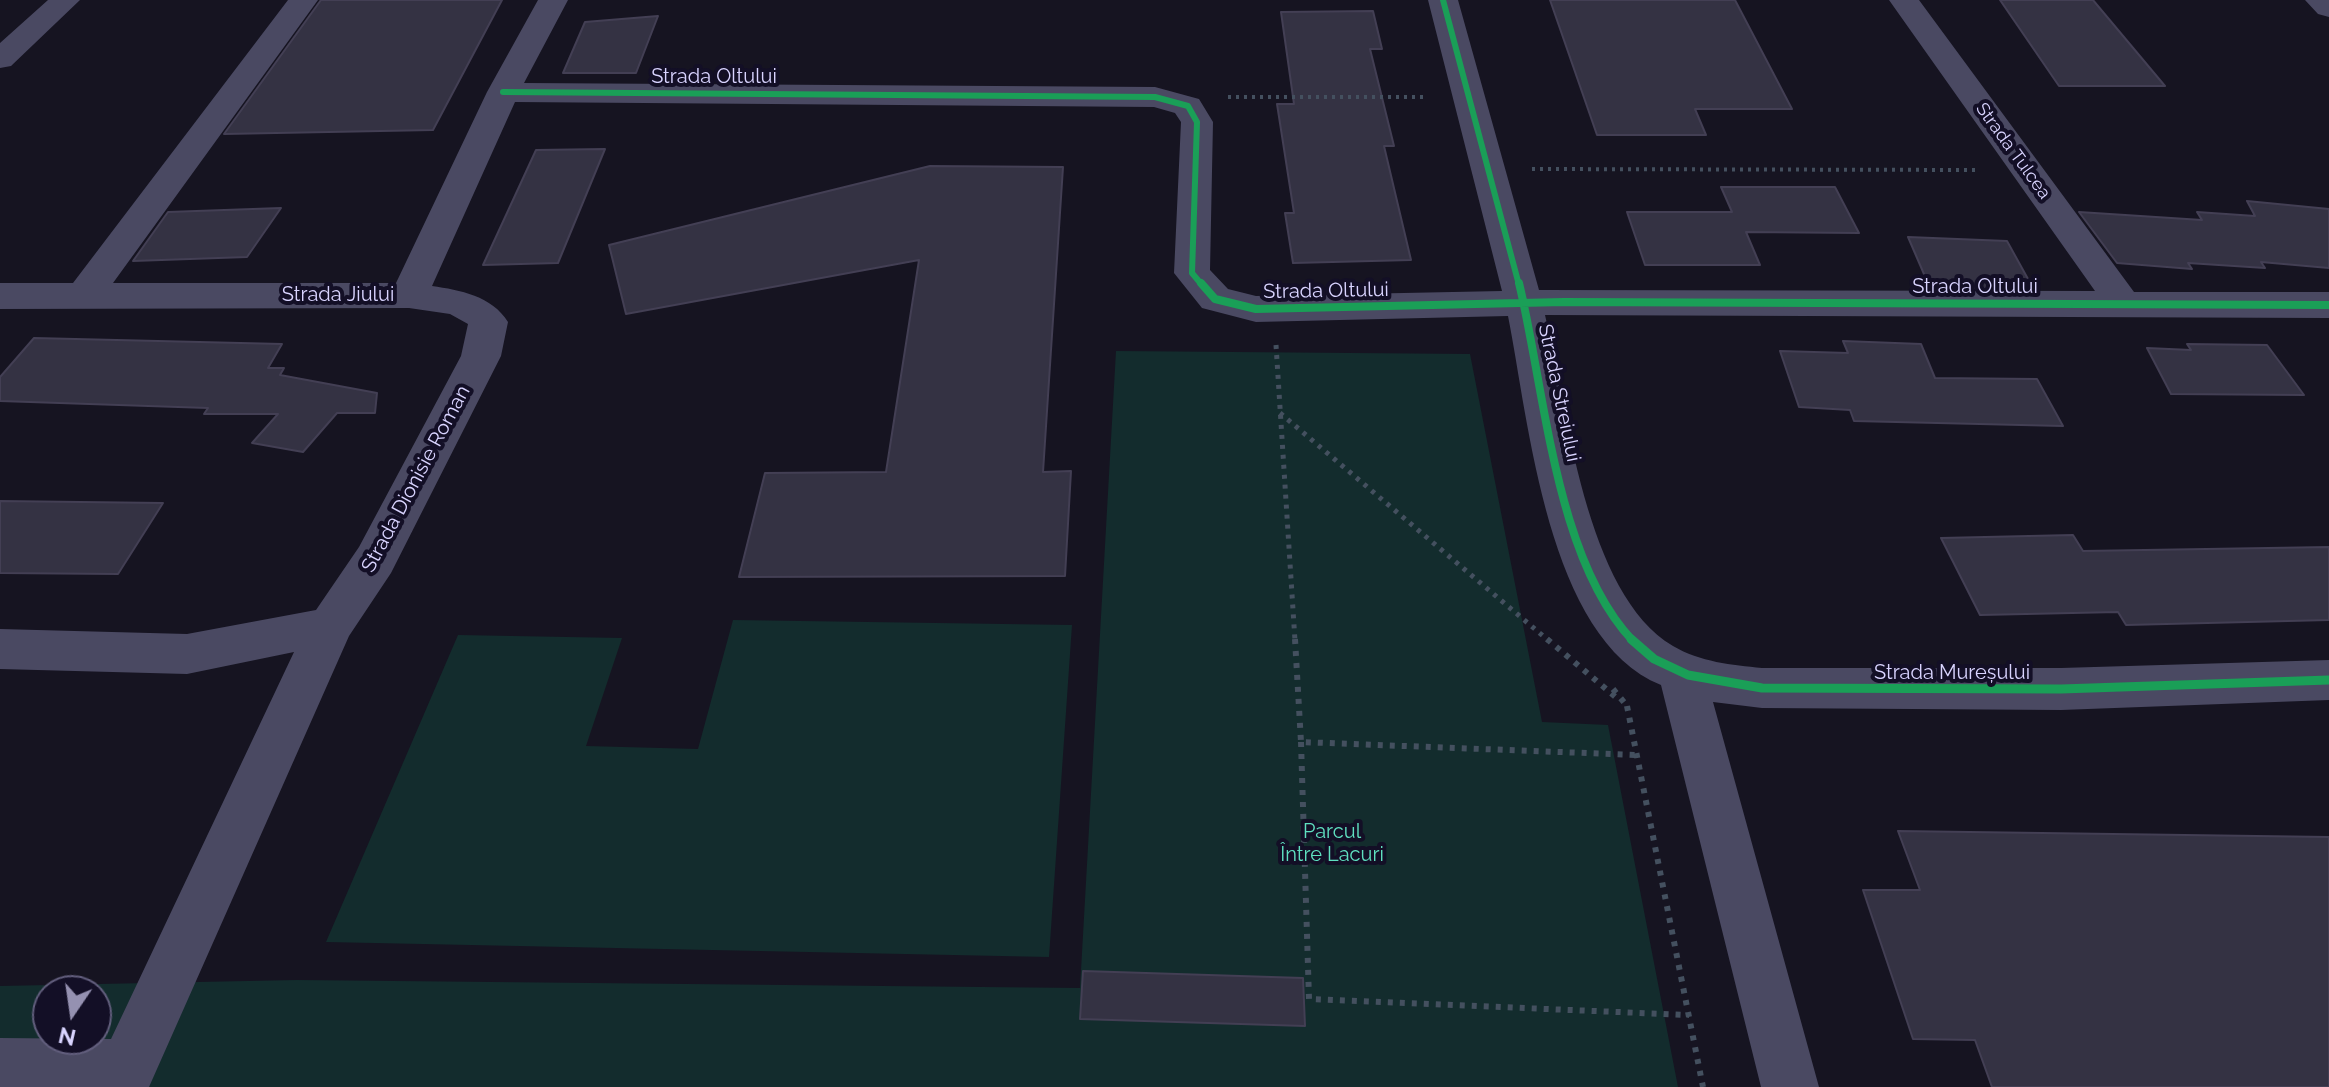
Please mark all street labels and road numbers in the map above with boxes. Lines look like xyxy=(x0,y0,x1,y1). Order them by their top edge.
street label: Strada Oltului xyxy=(651,65,777,89)
street label: Strada Tulcea xyxy=(1971,99,2055,203)
street label: Strada Oltului xyxy=(1912,275,2038,299)
street label: Strada Oltului xyxy=(1263,278,1389,304)
street label: Strada Jiului xyxy=(282,283,394,307)
street label: Strada Streiului xyxy=(1533,322,1585,464)
street label: Strada Dionisie Roman xyxy=(357,382,475,576)
street label: Strada Mureșului xyxy=(1874,661,2030,685)

